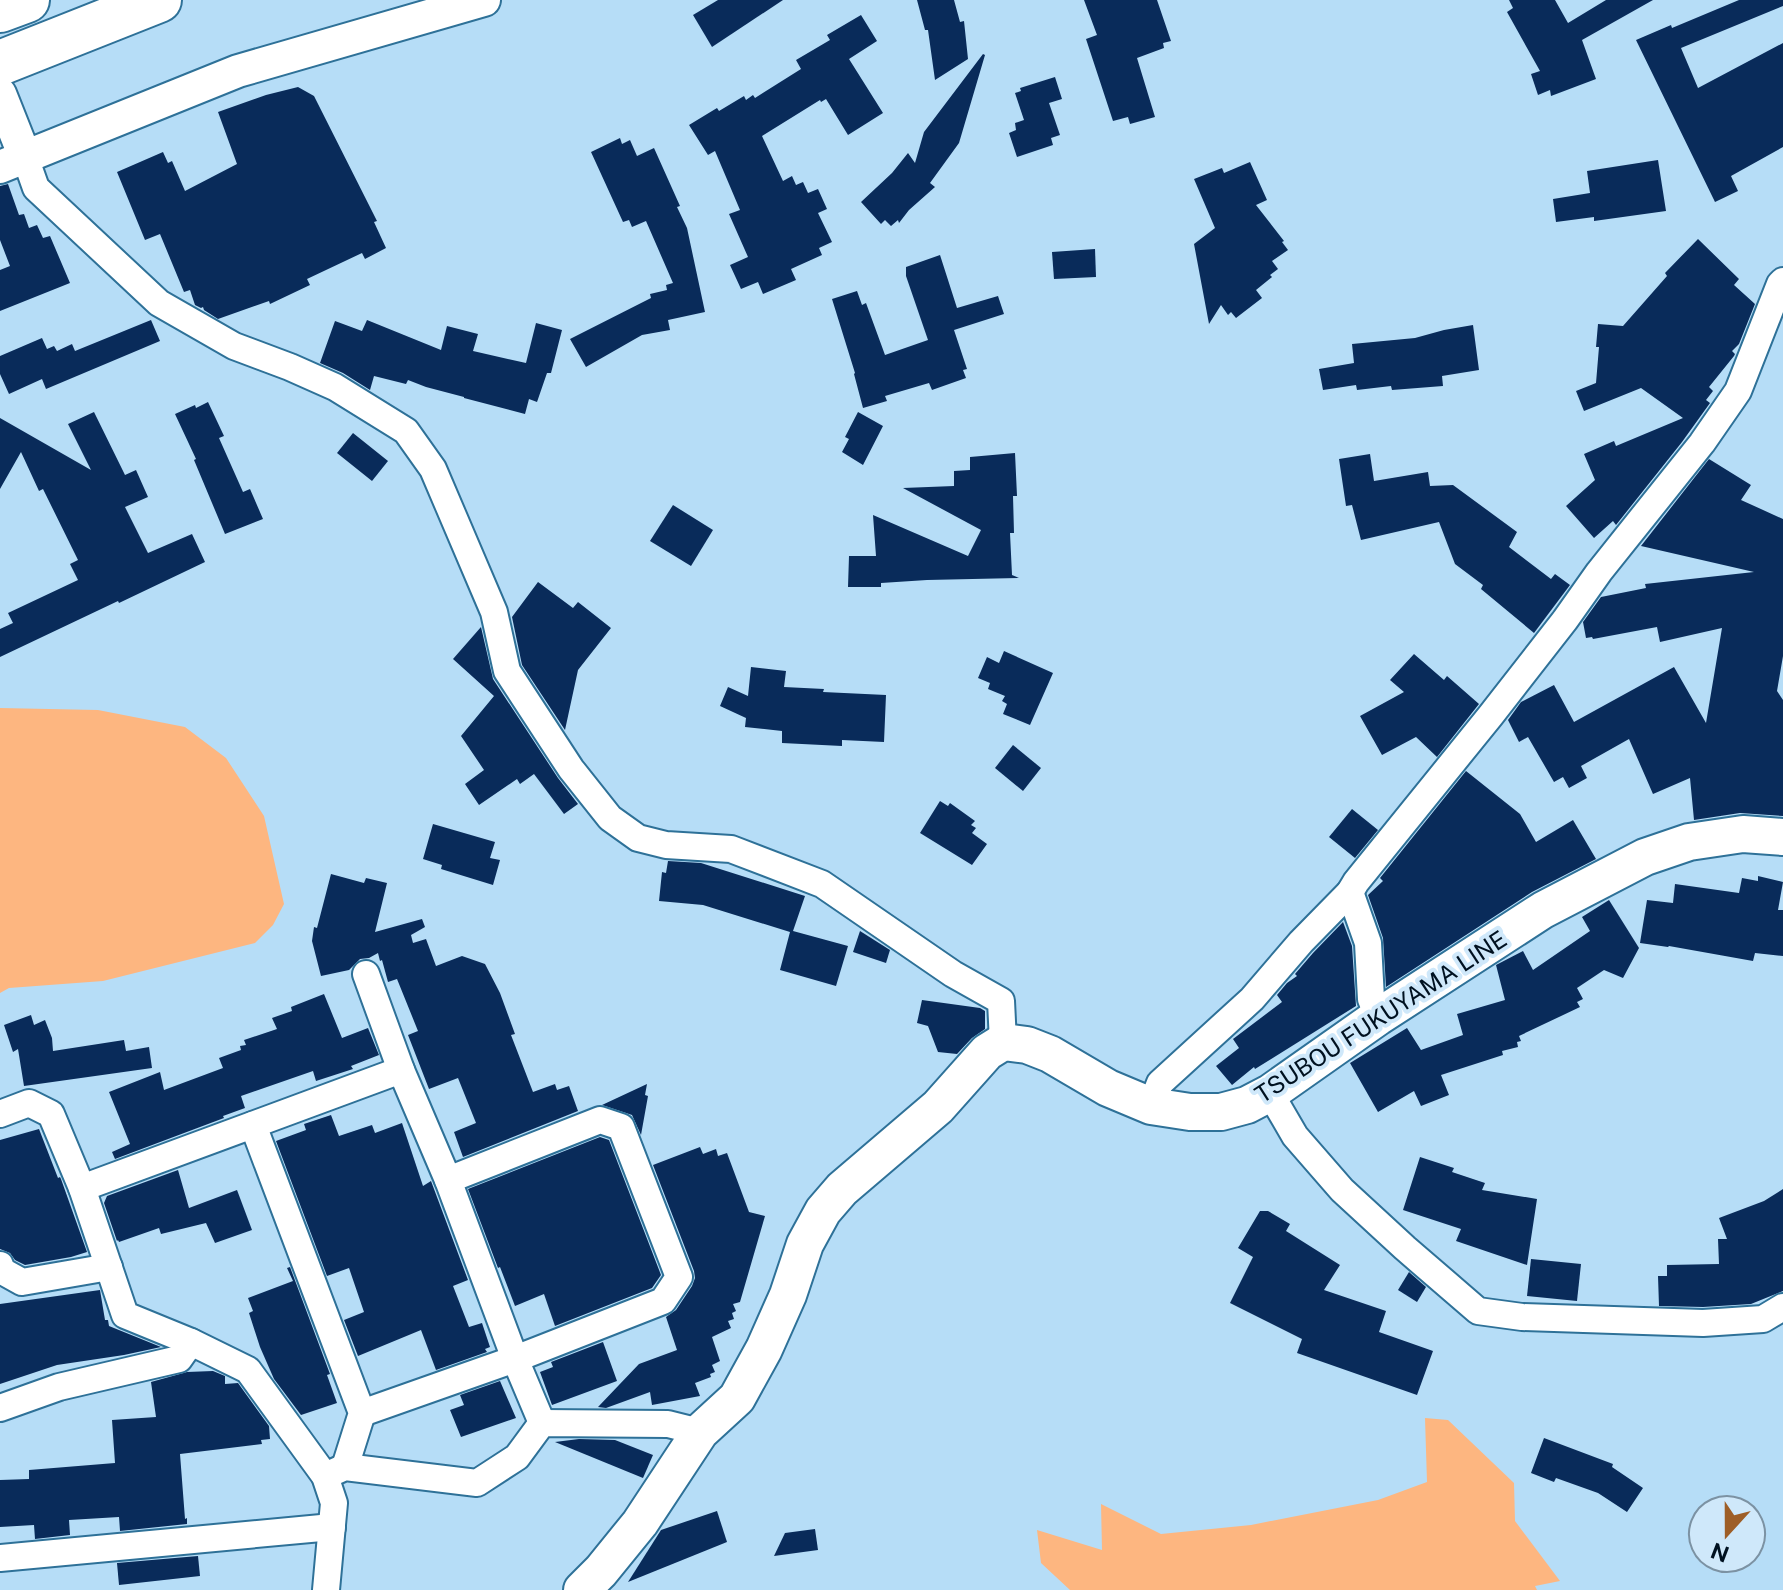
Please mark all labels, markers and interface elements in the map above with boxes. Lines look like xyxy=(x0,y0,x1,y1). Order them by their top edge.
street label: TSUBOU FUKUYAMA LINE xyxy=(1249,924,1512,1108)
north arrow xyxy=(1687,1494,1767,1574)
text: N xyxy=(1707,1537,1733,1568)

